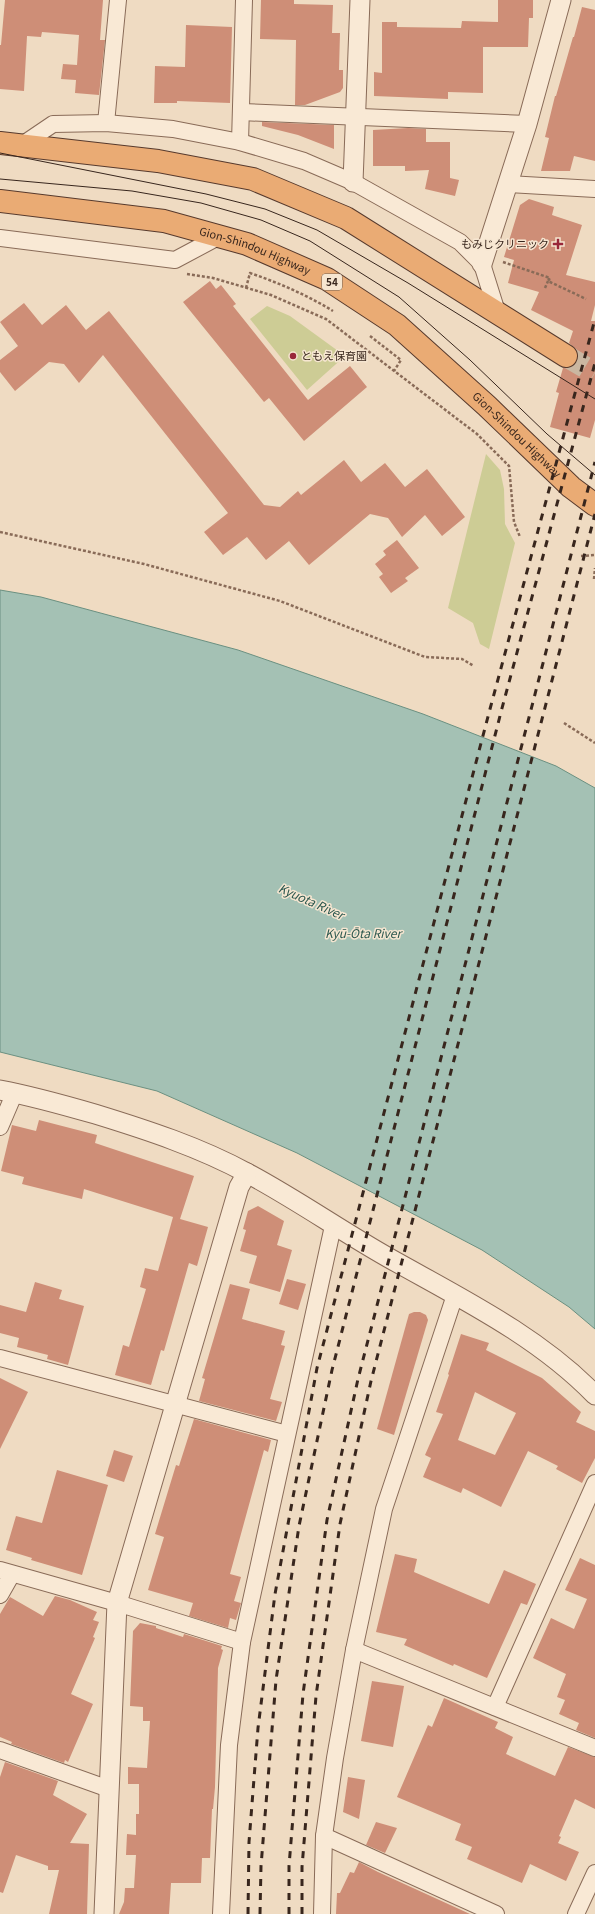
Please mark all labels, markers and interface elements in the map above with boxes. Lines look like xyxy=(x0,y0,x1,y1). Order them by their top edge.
street label: Gion-Shindou Highway xyxy=(198,222,314,278)
place label: もみじクリニック xyxy=(461,235,549,251)
marker: もみじクリニック xyxy=(552,238,564,250)
road number: 54 xyxy=(322,274,342,290)
place label: ともえ保育園 xyxy=(301,347,367,363)
marker: ともえ保育園 xyxy=(288,351,298,361)
street label: Gion-Shindou Highway xyxy=(469,388,566,481)
water label: Kyuota River xyxy=(276,879,349,924)
water label: Kyū-Ōta River xyxy=(325,924,403,941)

